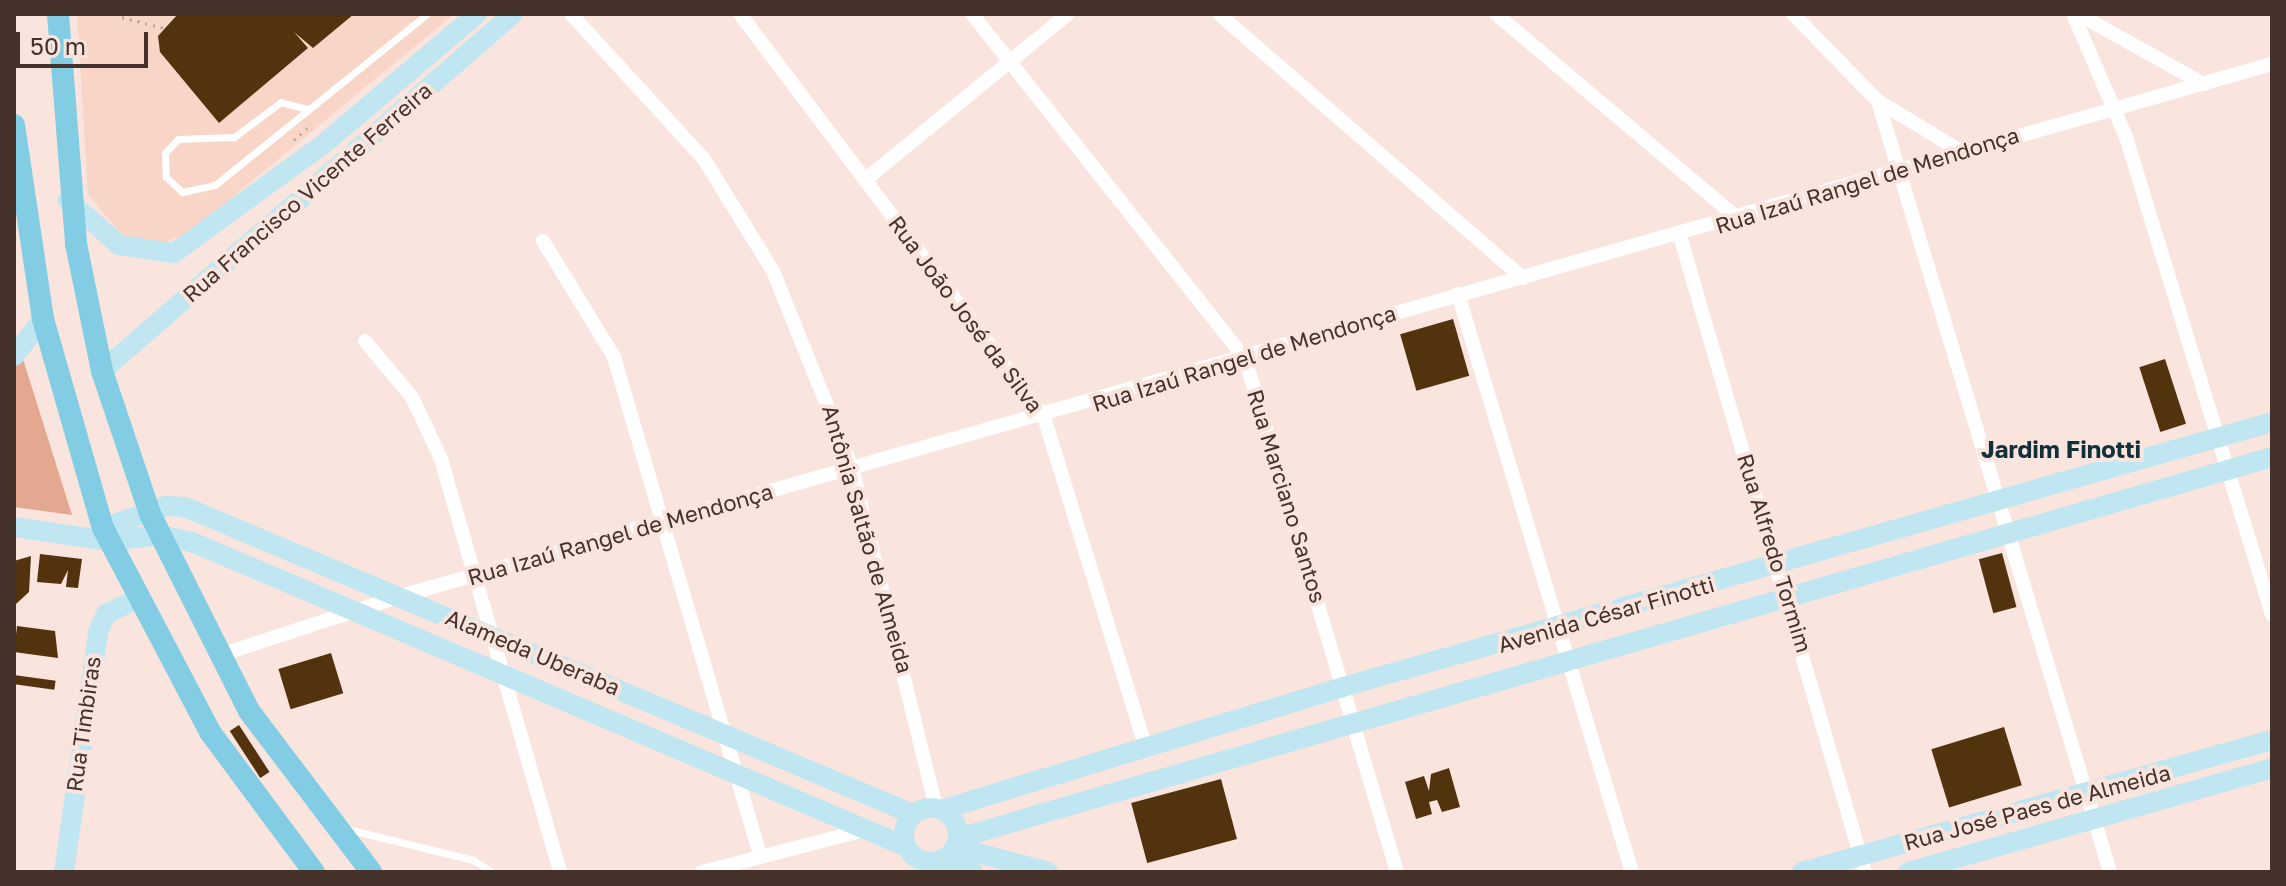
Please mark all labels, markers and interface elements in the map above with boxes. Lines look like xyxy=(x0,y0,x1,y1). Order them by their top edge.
scale bar xyxy=(20,16,152,66)
text: 50 m xyxy=(30,31,86,60)
street label: Rua Francisco Vicente Ferreira xyxy=(177,77,437,307)
street label: Rua Izaú Rangel de Mendonça xyxy=(1712,121,2022,239)
street label: Rua João José da Silva xyxy=(883,210,1049,418)
street label: Rua Izaú Rangel de Mendonça xyxy=(1089,299,1399,417)
street label: Rua Marciano Santos xyxy=(1242,386,1332,606)
street label: Antônia Saltão de Almeida xyxy=(817,402,919,676)
district label: Jardim Finotti xyxy=(1981,435,2141,463)
street label: Rua Alfredo Tormim xyxy=(1732,450,1818,656)
street label: Rua Izaú Rangel de Mendonça xyxy=(464,478,776,590)
street label: Avenida César Finotti xyxy=(1495,570,1717,658)
street label: Alameda Uberaba xyxy=(442,603,624,701)
street label: Rua Timbiras xyxy=(60,655,106,793)
street label: Rua José Paes de Almeida xyxy=(1901,759,2173,855)

